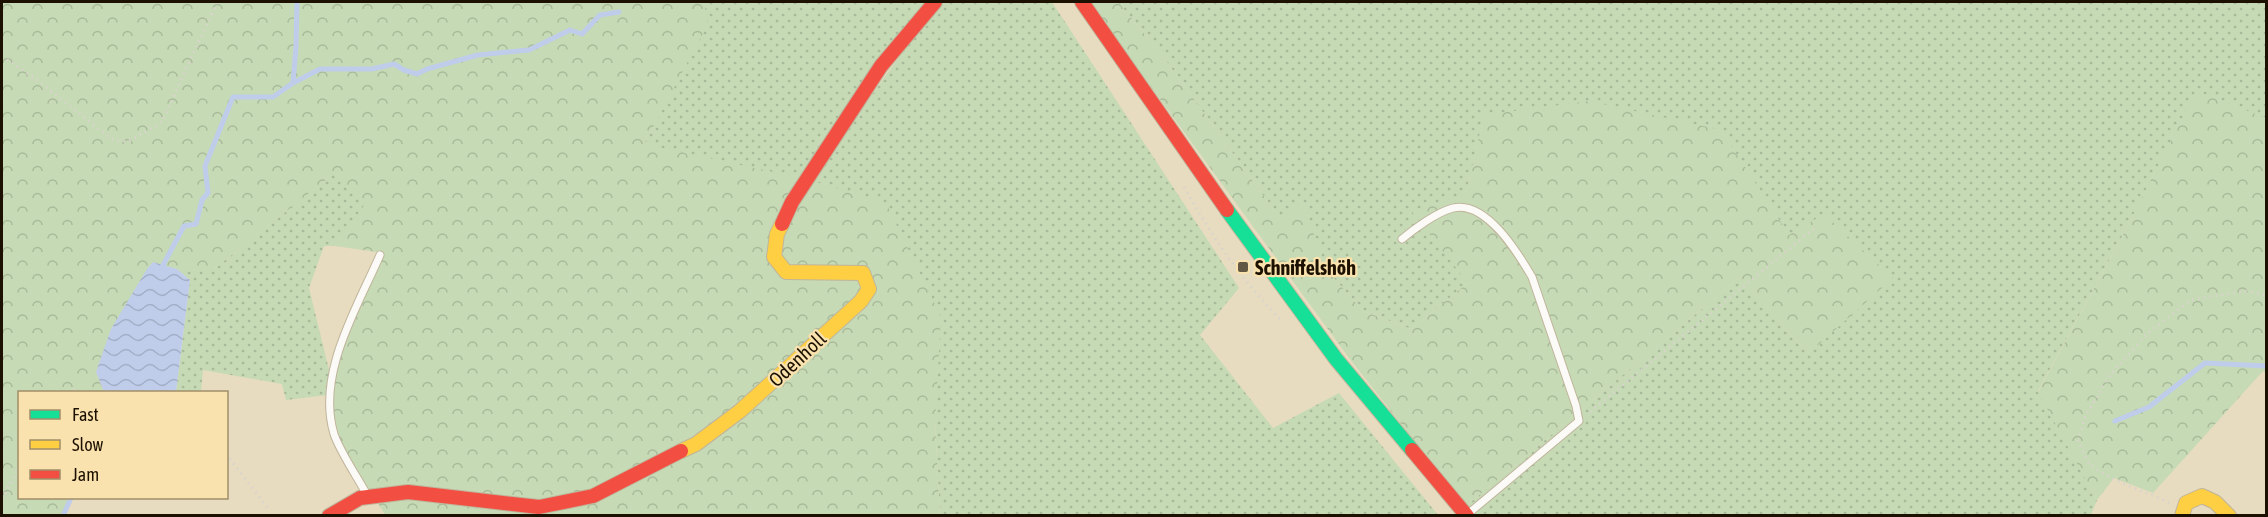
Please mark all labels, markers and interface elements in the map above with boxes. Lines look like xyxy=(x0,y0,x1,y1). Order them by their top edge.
place label: Schniffelshöh xyxy=(1255,256,1356,279)
marker: Schniffelshöh xyxy=(1236,260,1250,274)
street label: Odenholl xyxy=(764,326,831,391)
legend xyxy=(18,391,228,499)
text: Fast xyxy=(72,404,99,425)
text: Slow xyxy=(72,434,103,455)
text: Jam xyxy=(72,464,99,485)

